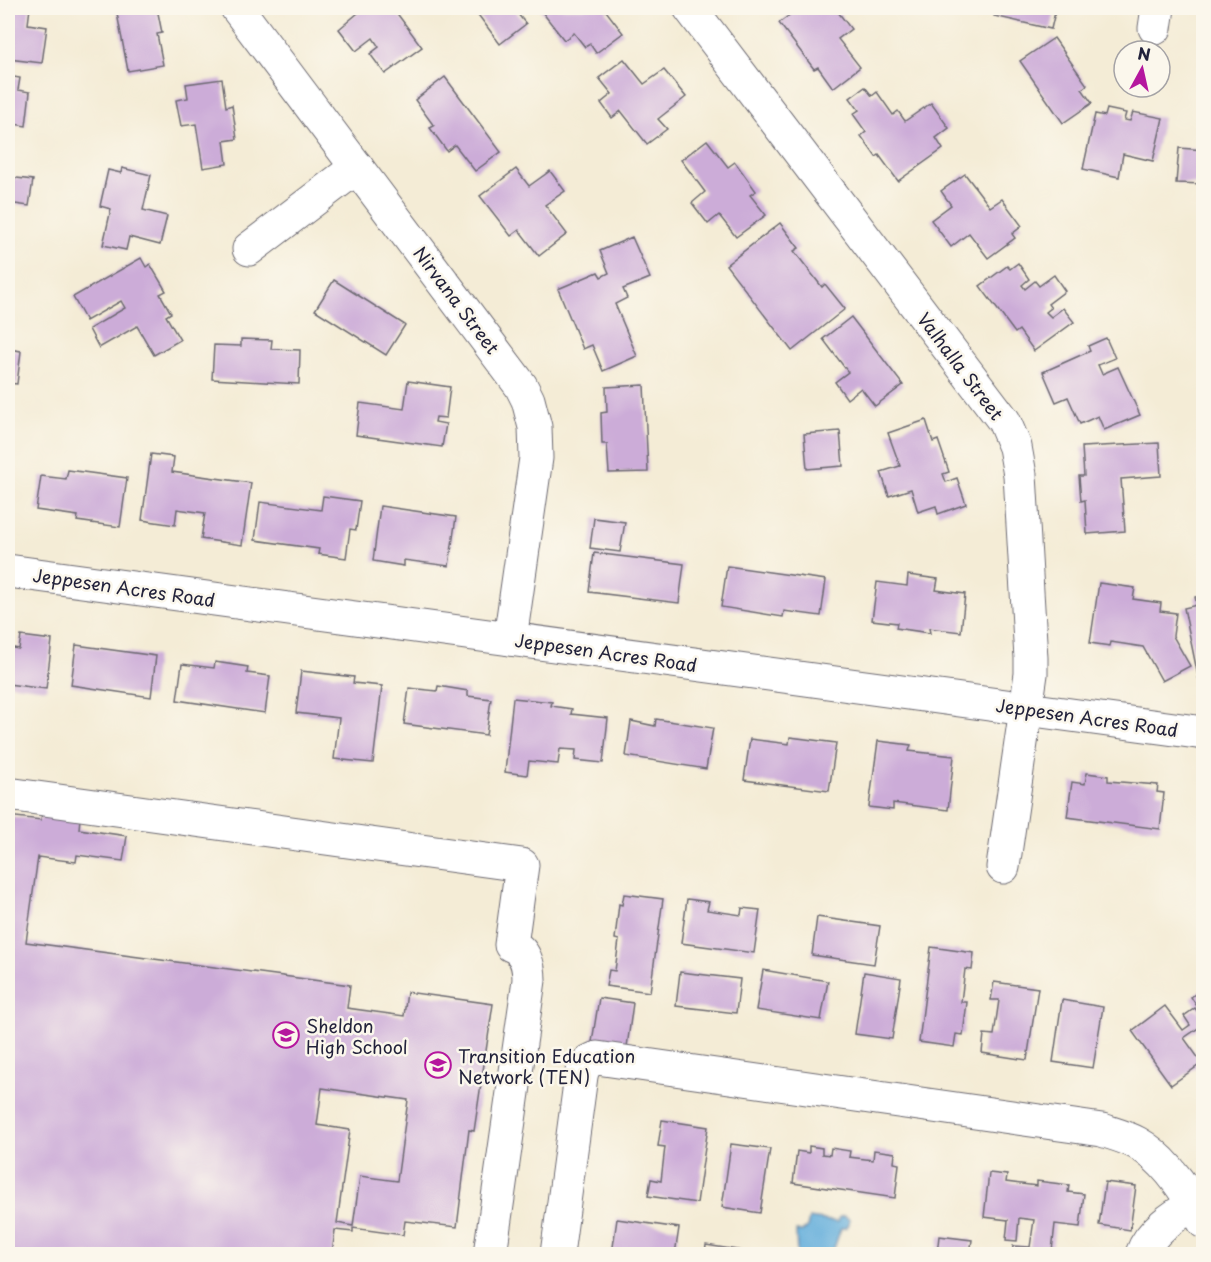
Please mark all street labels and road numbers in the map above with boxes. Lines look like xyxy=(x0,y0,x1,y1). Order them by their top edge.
street label: Nirvana Street xyxy=(407,240,507,360)
street label: Valhalla Street xyxy=(911,306,1011,426)
street label: Jeppesen Acres Road xyxy=(31,561,217,613)
street label: Jeppesen Acres Road xyxy=(513,626,699,678)
street label: Jeppesen Acres Road xyxy=(994,691,1180,743)

